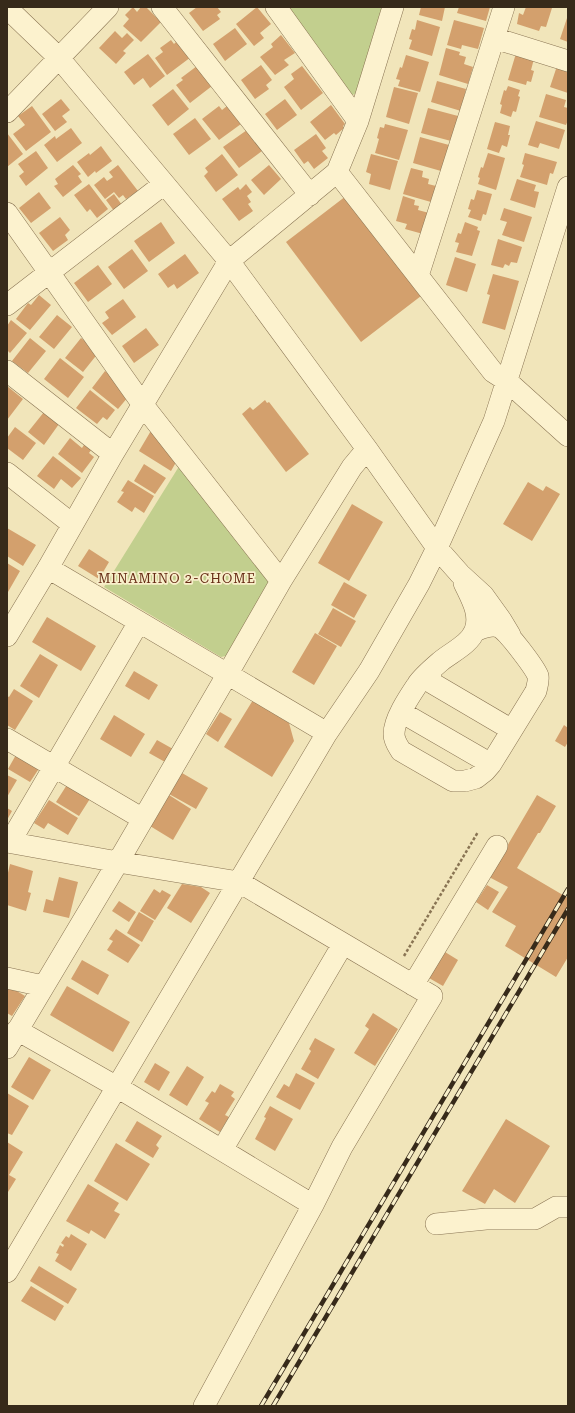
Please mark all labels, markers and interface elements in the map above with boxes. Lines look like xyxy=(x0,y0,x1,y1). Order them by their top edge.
district label: MINAMINO 2-CHOME xyxy=(98,571,256,586)

